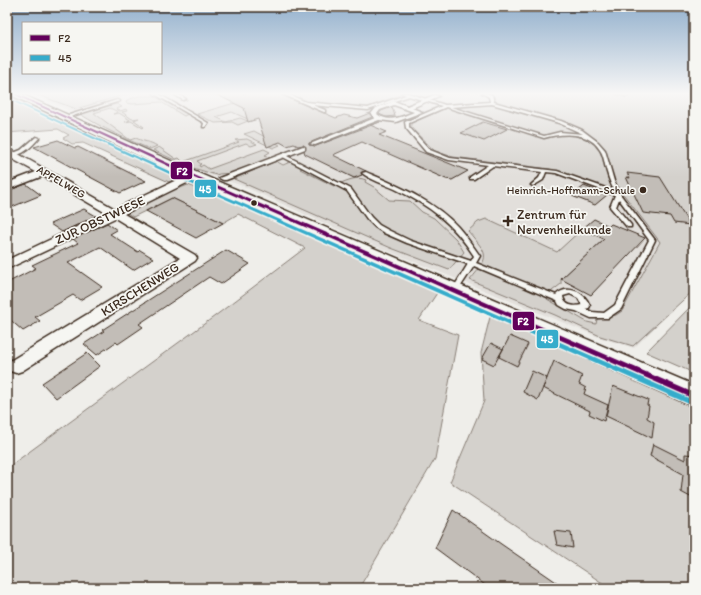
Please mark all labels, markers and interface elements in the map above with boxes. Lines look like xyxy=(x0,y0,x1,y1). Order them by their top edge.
legend xyxy=(22,22,162,74)
text: F2 xyxy=(58,31,71,45)
text: 45 xyxy=(58,51,72,65)
line badge: F2 xyxy=(170,161,193,180)
street label: APFELWEG xyxy=(34,163,88,201)
text: F2 xyxy=(176,165,188,178)
line badge: 45 xyxy=(194,179,217,198)
text: 45 xyxy=(199,183,211,196)
place label: Heinrich-Hoffmann-Schule xyxy=(507,184,635,197)
marker: Heinrich-Hoffmann-Schule xyxy=(638,185,648,195)
street label: ZUR OBSTWIESE xyxy=(53,193,147,247)
unlabelled marker xyxy=(249,198,259,208)
place label: Zentrum für Nervenheilkunde xyxy=(517,207,611,237)
marker: Zentrum für Nervenheilkunde xyxy=(502,215,514,227)
street label: KIRSCHENWEG xyxy=(98,259,182,319)
line badge: F2 xyxy=(512,311,535,331)
text: F2 xyxy=(517,315,529,328)
line badge: 45 xyxy=(536,329,559,349)
text: 45 xyxy=(541,333,553,346)

